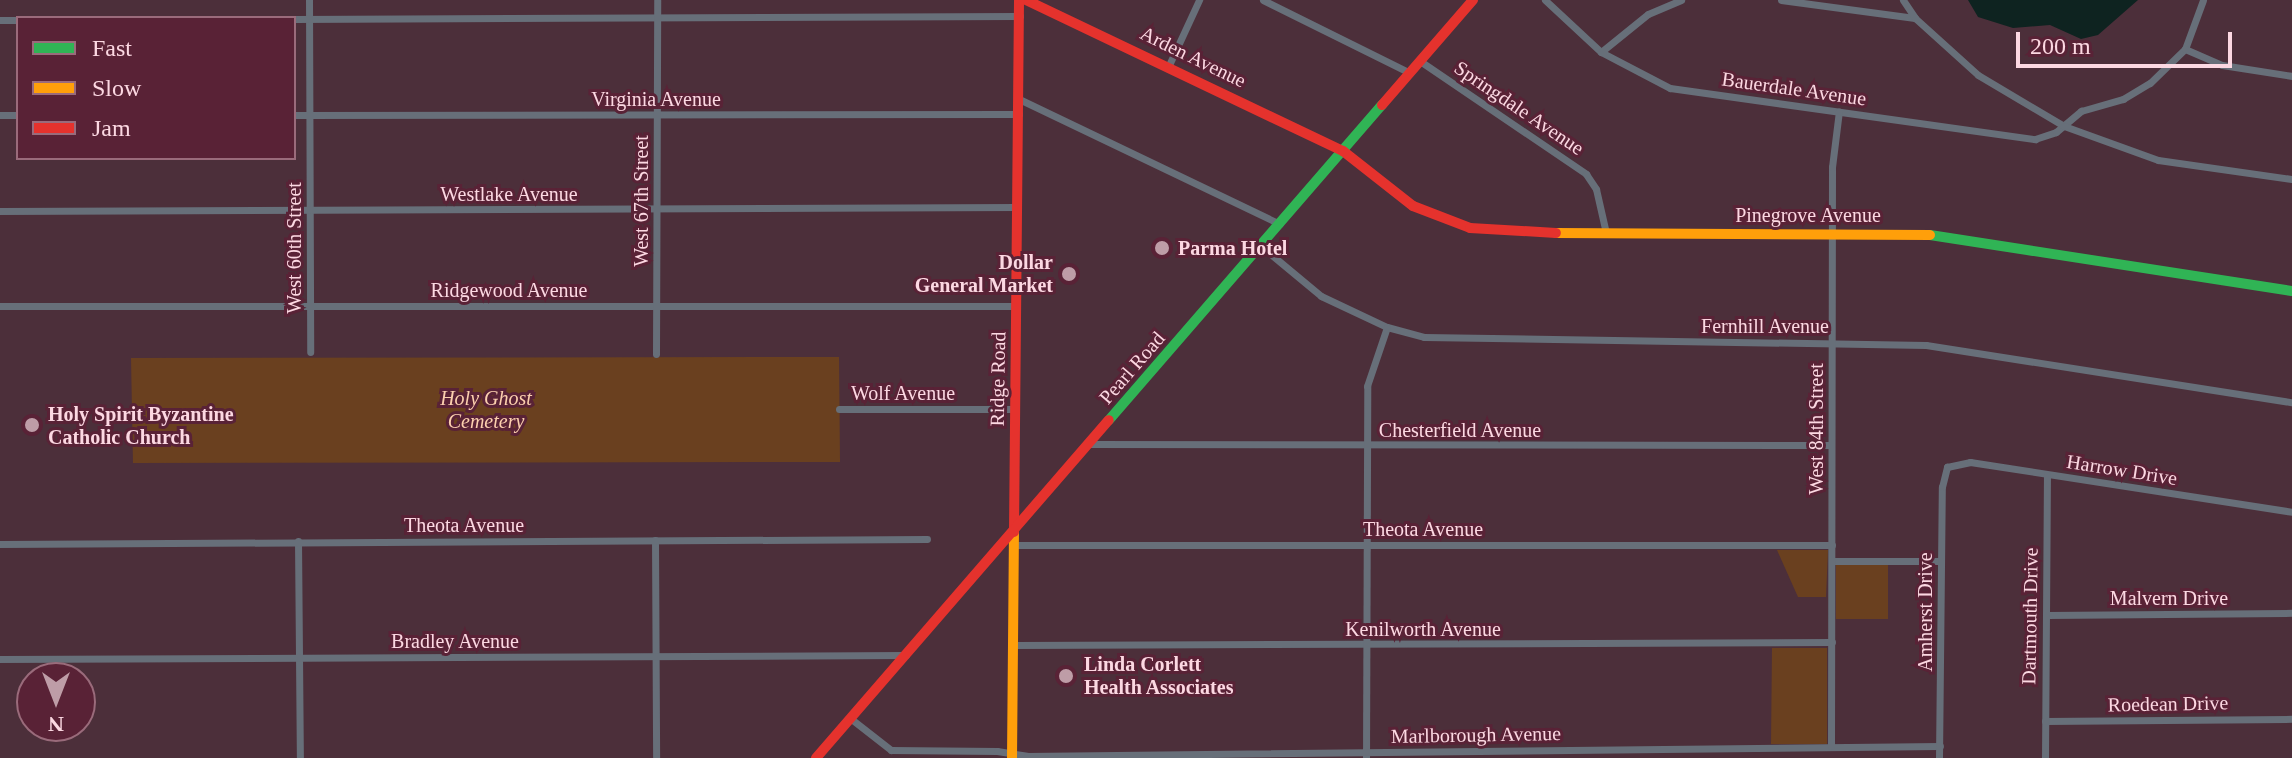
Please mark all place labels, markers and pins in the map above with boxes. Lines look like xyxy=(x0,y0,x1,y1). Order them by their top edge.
place label: Parma Hotel xyxy=(1178,236,1287,260)
marker: Parma Hotel xyxy=(1153,239,1171,257)
place label: Dollar General Market xyxy=(915,250,1053,297)
marker: Dollar General Market xyxy=(1060,265,1078,283)
place label: Holy Spirit Byzantine Catholic Church xyxy=(48,402,234,449)
marker: Holy Spirit Byzantine Catholic Church xyxy=(23,416,41,434)
place label: Linda Corlett Health Associates xyxy=(1084,652,1235,699)
marker: Linda Corlett Health Associates xyxy=(1055,665,1077,687)

